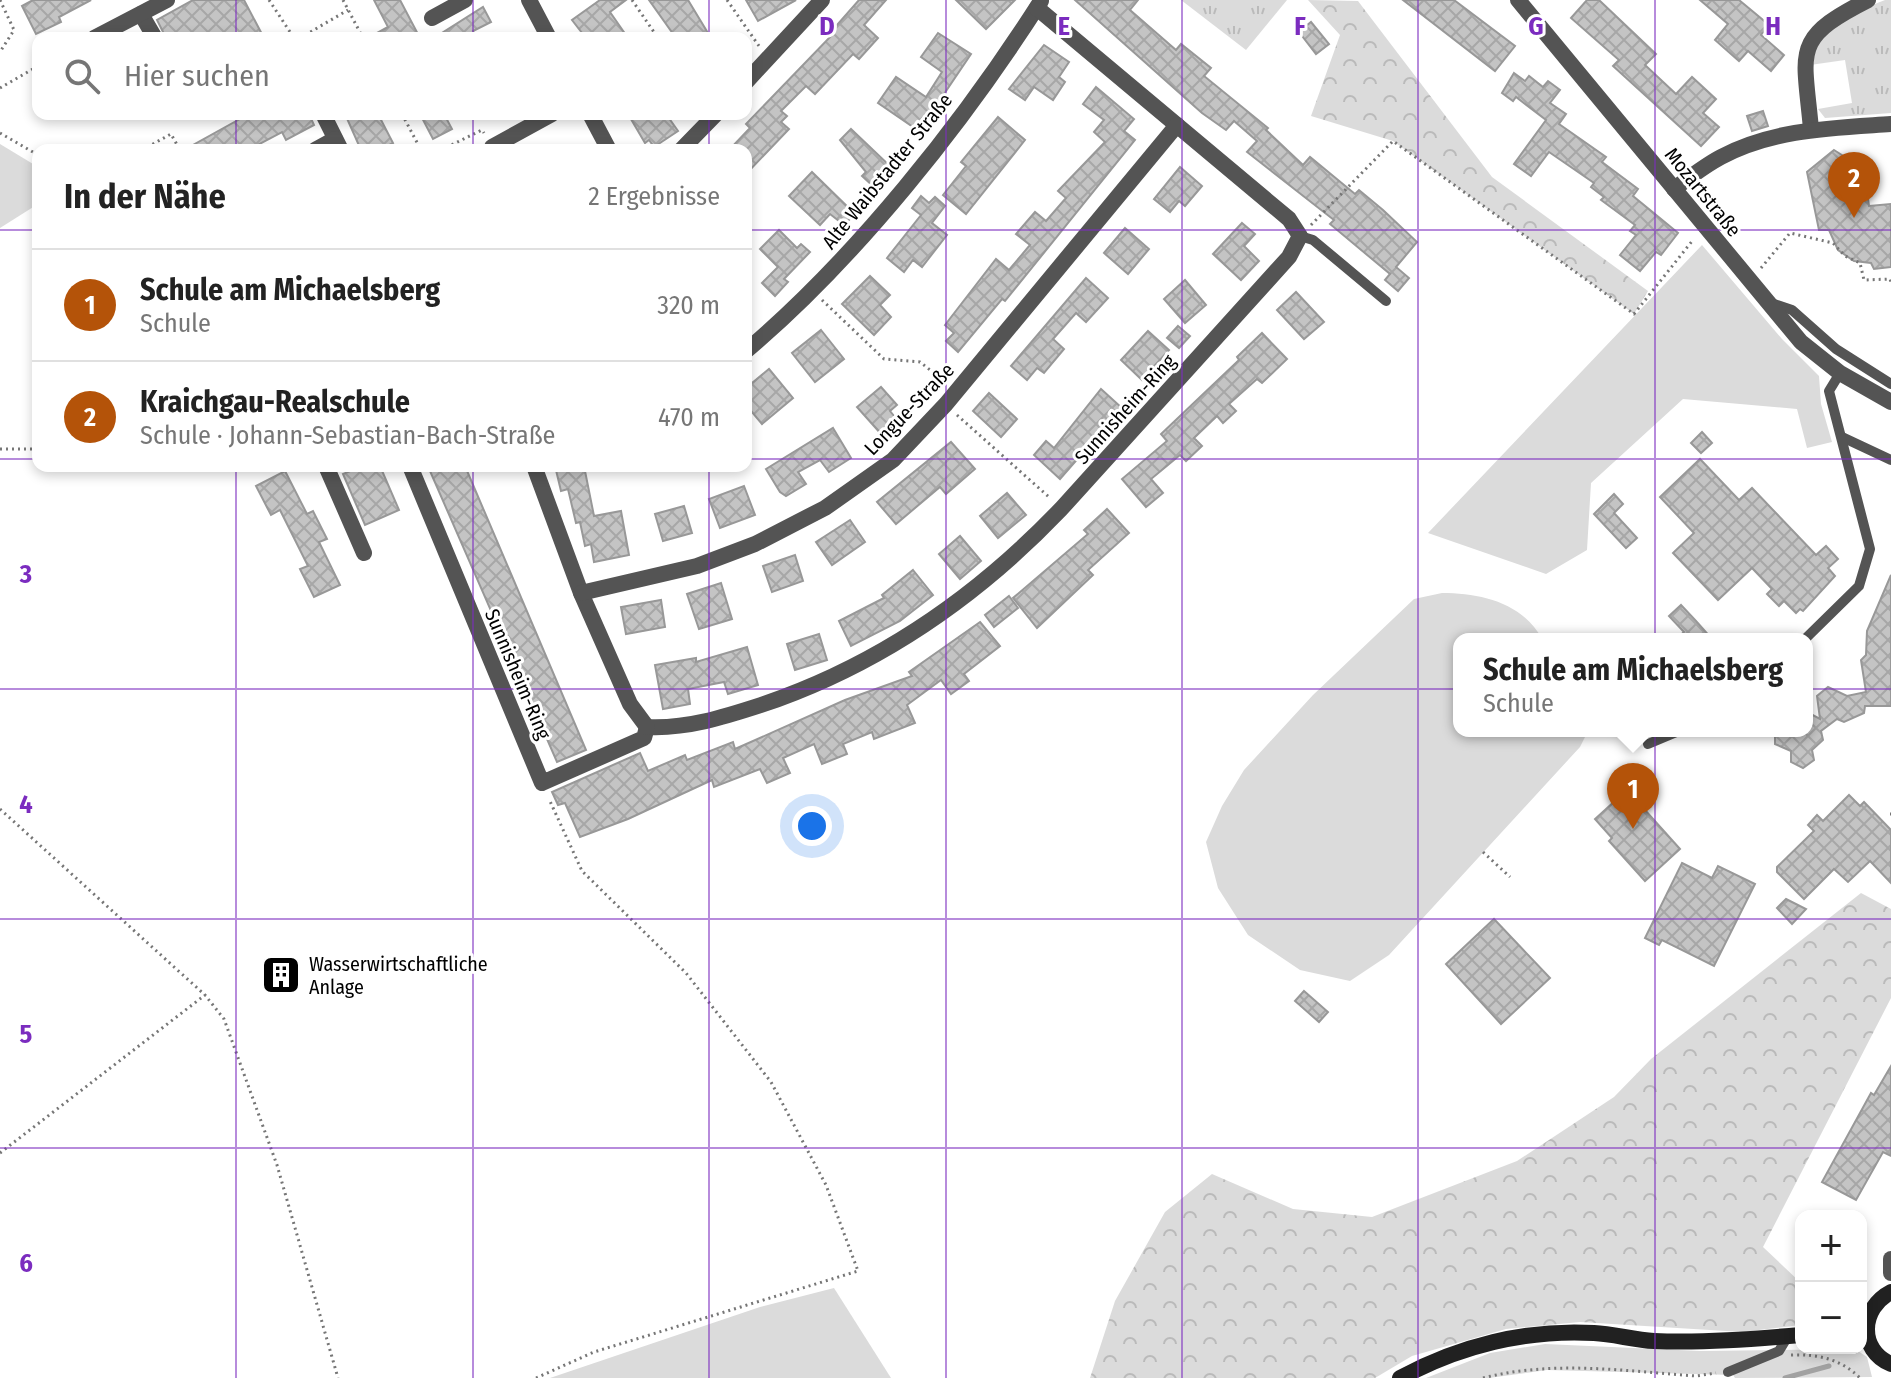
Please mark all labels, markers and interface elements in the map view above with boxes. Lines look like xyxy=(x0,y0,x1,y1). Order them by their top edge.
text: D xyxy=(819,11,835,42)
text: E xyxy=(1058,11,1070,42)
text: F xyxy=(1294,11,1306,42)
text: G xyxy=(1528,11,1544,42)
text: H xyxy=(1765,11,1781,42)
search box xyxy=(32,32,752,120)
icon: search xyxy=(60,54,104,98)
text: Hier suchen xyxy=(124,58,270,94)
street label: Alte Waibstadter Straße xyxy=(817,88,957,254)
street label: Mozartstraße xyxy=(1660,143,1746,241)
pin: 2 xyxy=(1828,152,1880,218)
text: In der Nähe xyxy=(64,176,226,217)
text: 2 Ergebnisse xyxy=(588,181,720,212)
text: Schule am Michaelsberg xyxy=(140,272,440,308)
text: 1 xyxy=(85,290,96,321)
text: 320 m xyxy=(657,290,720,321)
text: Schule xyxy=(140,308,211,339)
street label: Sunnisheim-Ring xyxy=(1070,349,1181,469)
street label: Longue-Straße xyxy=(859,358,959,460)
text: Kraichgau-Realschule xyxy=(140,384,410,420)
text: 2 xyxy=(84,402,96,433)
text: 470 m xyxy=(658,402,720,433)
text: Schule · Johann-Sebastian-Bach-Straße xyxy=(140,420,555,451)
text: 3 xyxy=(19,559,32,590)
street label: Sunnisheim-Ring xyxy=(480,605,556,743)
popup xyxy=(1453,633,1813,737)
text: Schule am Michaelsberg xyxy=(1483,652,1783,688)
text: Schule xyxy=(1483,688,1554,719)
pin: 1 xyxy=(1607,763,1659,829)
text: 4 xyxy=(19,789,33,820)
your location xyxy=(792,806,832,846)
place label: Wasserwirtschaftliche Anlage xyxy=(309,952,488,999)
building icon: Wasserwirtschaftliche Anlage xyxy=(260,954,302,996)
text: 5 xyxy=(20,1019,33,1050)
map controls xyxy=(1795,1210,1867,1354)
button: + xyxy=(1795,1210,1867,1282)
text: 6 xyxy=(19,1248,33,1279)
button: − xyxy=(1795,1282,1867,1354)

